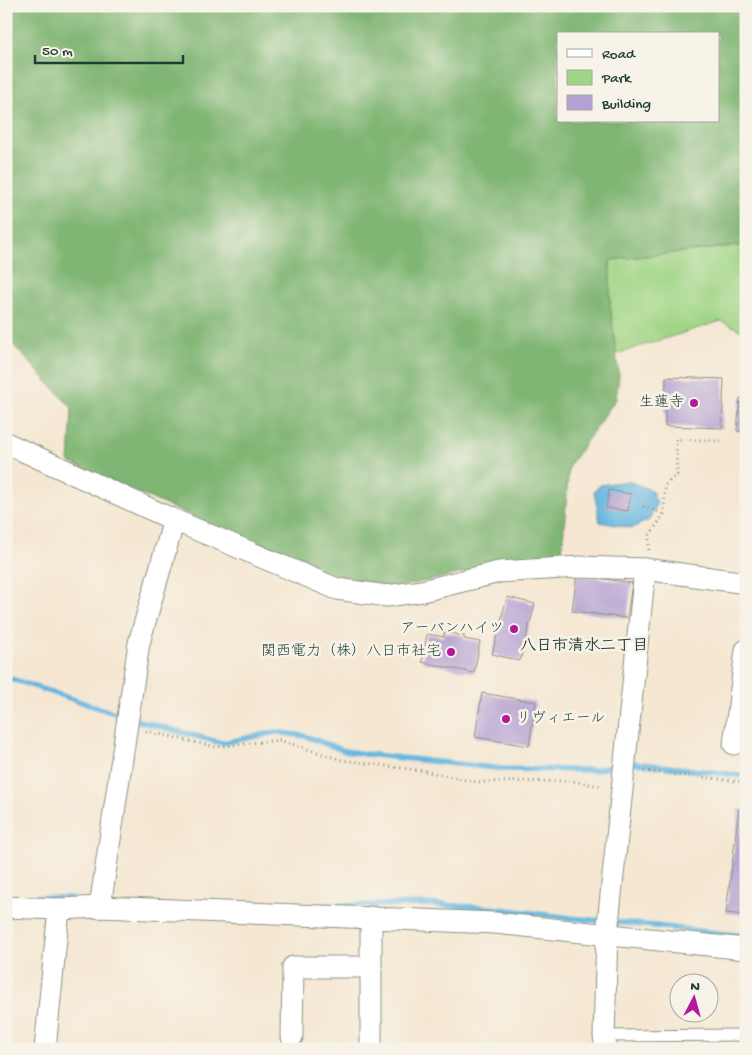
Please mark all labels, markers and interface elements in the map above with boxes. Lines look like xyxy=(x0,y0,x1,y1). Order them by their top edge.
scale bar xyxy=(35,32,182,64)
legend xyxy=(557,32,720,122)
text: 50 m xyxy=(42,43,73,61)
text: Road xyxy=(602,46,636,64)
text: Park xyxy=(601,70,632,88)
text: Building xyxy=(601,96,651,114)
place label: 生蓮寺 xyxy=(639,393,684,412)
marker: 生蓮寺 xyxy=(688,397,700,409)
place label: アーバンハイツ xyxy=(400,620,504,638)
marker: アーバンハイツ xyxy=(508,623,520,635)
district label: 八日市清水二丁目 xyxy=(520,636,648,657)
place label: 関西電力（株）八日市社宅 xyxy=(261,642,441,661)
marker: 関西電力（株）八日市社宅 xyxy=(445,646,457,658)
place label: リヴィエール xyxy=(516,710,605,728)
marker: リヴィエール xyxy=(500,713,512,725)
north arrow xyxy=(670,972,720,1022)
text: N xyxy=(690,979,701,996)

